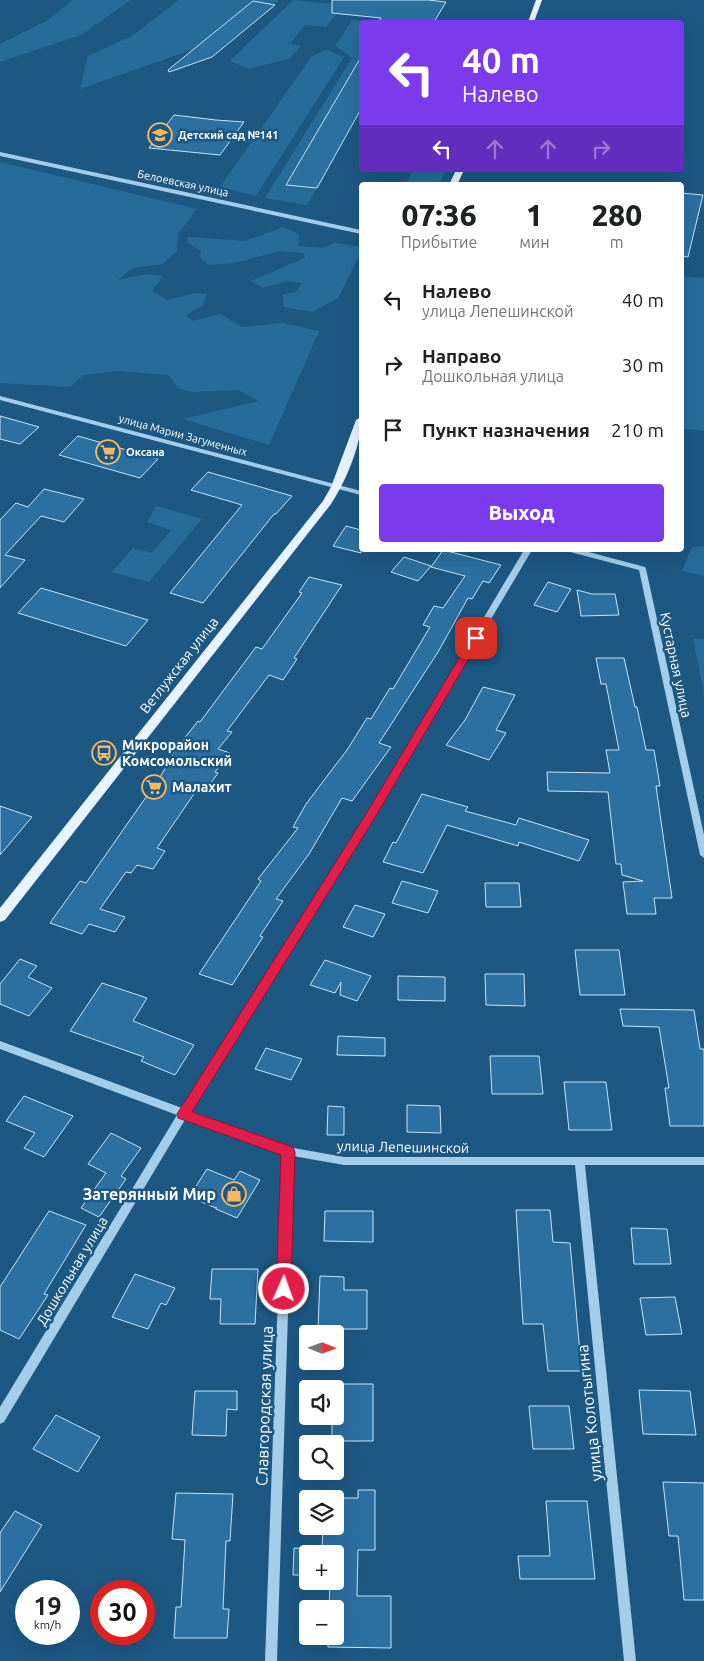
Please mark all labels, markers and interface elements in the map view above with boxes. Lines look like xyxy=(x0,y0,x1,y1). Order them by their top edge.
icon: left xyxy=(379,40,444,105)
text: 40 m xyxy=(462,40,540,80)
text: Налево xyxy=(462,81,539,106)
school or university icon: Детский сад №141 xyxy=(147,122,173,148)
place label: Детский сад №141 xyxy=(178,129,278,141)
icon: left xyxy=(428,135,456,163)
icon: ahead xyxy=(481,135,509,163)
icon: ahead xyxy=(534,135,562,163)
icon: right xyxy=(587,135,615,163)
street label: Белоевская улица xyxy=(136,167,230,199)
text: 07:36 xyxy=(402,198,477,232)
text: 1 xyxy=(526,198,543,232)
text: 280 xyxy=(591,198,642,232)
text: Прибытие xyxy=(401,233,477,251)
text: мин xyxy=(519,233,550,251)
text: m xyxy=(610,233,624,251)
text: Налево xyxy=(422,280,491,302)
icon: left xyxy=(379,286,407,314)
text: 40 m xyxy=(622,289,664,311)
text: улица Лепешинской xyxy=(422,302,573,320)
text: Направо xyxy=(422,345,502,367)
icon: right xyxy=(379,351,407,379)
text: 30 m xyxy=(622,354,664,376)
text: Дошкольная улица xyxy=(422,367,564,385)
street label: улица Марии Загуменных xyxy=(118,412,249,458)
icon: arrive xyxy=(379,416,407,444)
text: Пункт назначения xyxy=(422,419,590,441)
text: 210 m xyxy=(611,419,664,441)
supermarket icon: Оксана xyxy=(95,439,121,465)
place label: Оксана xyxy=(126,446,165,458)
button: Выход xyxy=(379,484,664,542)
street label: Кустарная улица xyxy=(657,611,695,719)
street label: Ветлужская улица xyxy=(137,614,221,716)
pin xyxy=(455,617,497,659)
icon: arrive xyxy=(462,624,490,652)
place label: Микрорайон Комсомольский xyxy=(122,737,232,769)
bus stop icon: Микрорайон Комсомольский xyxy=(91,740,117,766)
supermarket icon: Малахит xyxy=(141,774,167,800)
place label: Малахит xyxy=(172,779,232,795)
street label: улица Лепешинской xyxy=(337,1138,469,1156)
shop icon: Затерянный Мир xyxy=(221,1181,247,1207)
place label: Затерянный Мир xyxy=(83,1185,216,1203)
street label: Дошкольная улица xyxy=(33,1214,111,1328)
position arrow xyxy=(257,1262,309,1314)
north arrow xyxy=(299,1325,344,1370)
map controls xyxy=(299,1325,344,1645)
street label: Славгородская улица xyxy=(252,1326,276,1486)
street label: улица Колотыгина xyxy=(573,1344,605,1482)
button: sound xyxy=(299,1380,344,1425)
button: search xyxy=(299,1435,344,1480)
button: layers xyxy=(299,1490,344,1535)
button: + xyxy=(299,1545,344,1590)
speed limit sign: 30 xyxy=(90,1580,155,1645)
text: 19 xyxy=(33,1592,62,1620)
button: − xyxy=(299,1600,344,1645)
text: km/h xyxy=(34,1618,61,1631)

